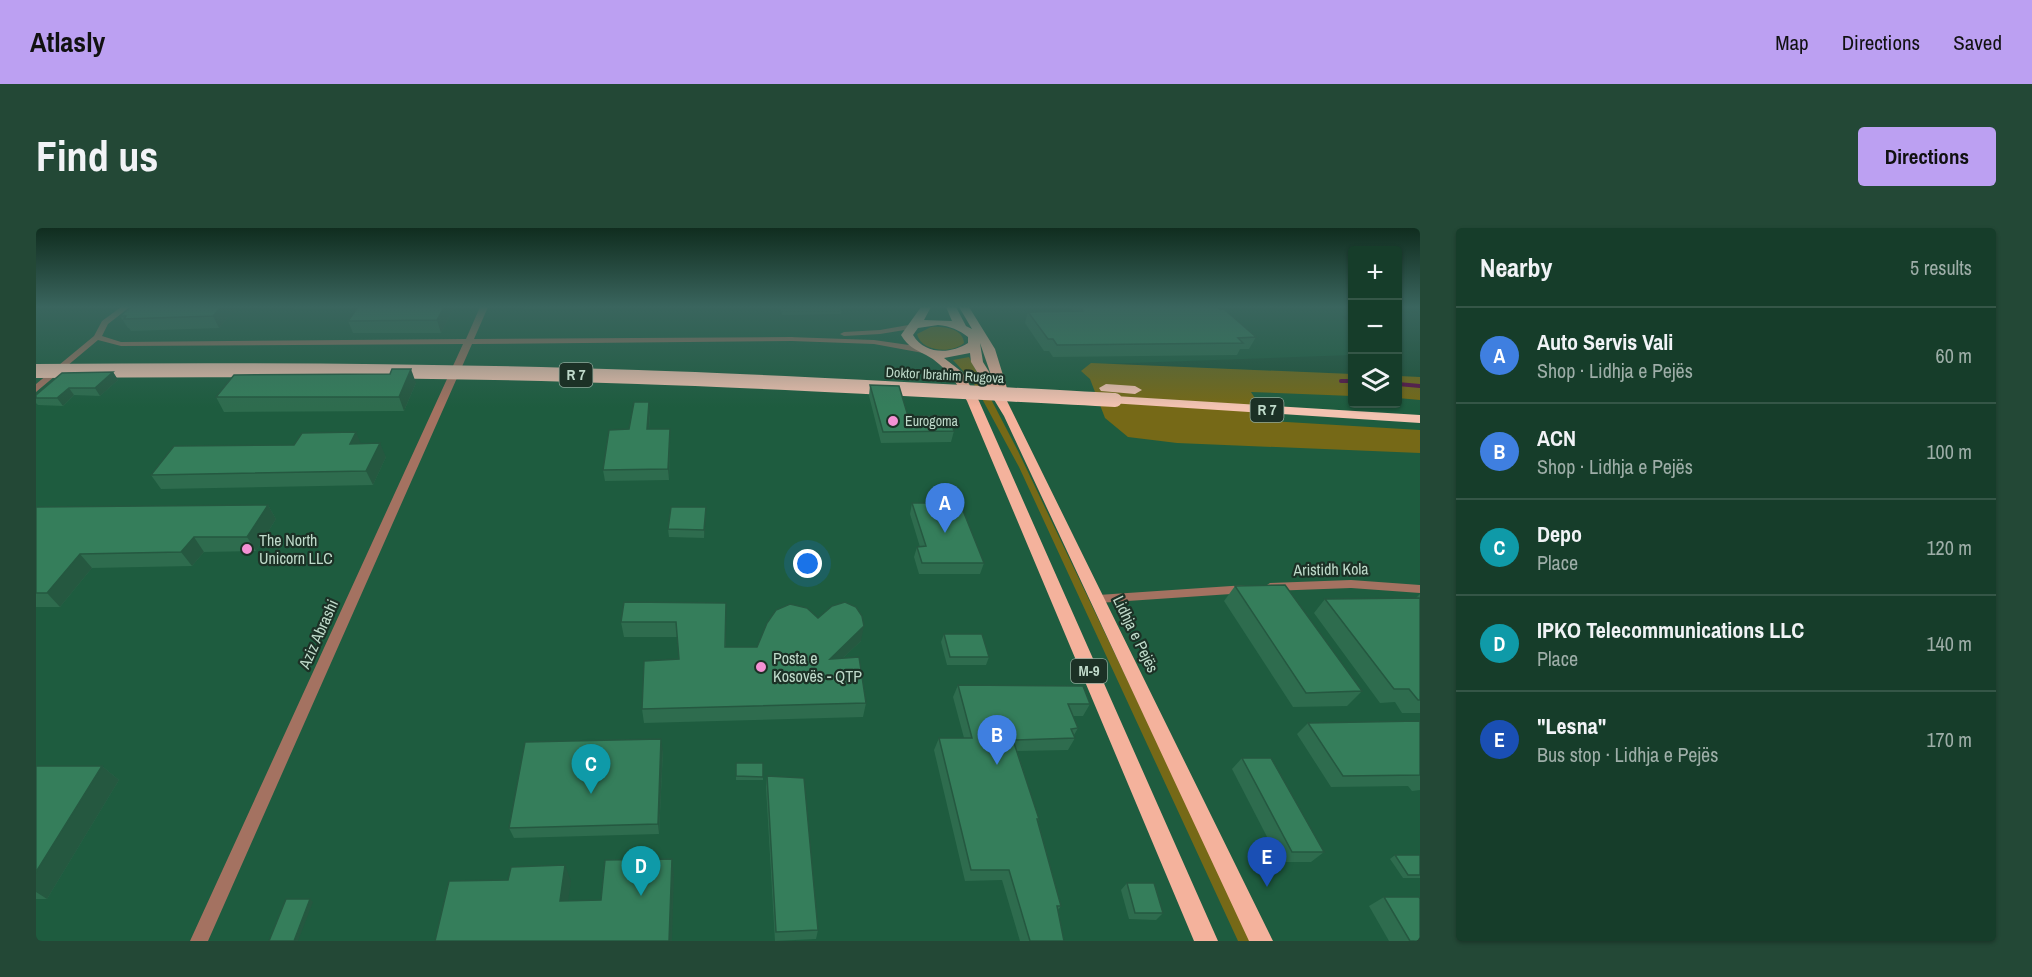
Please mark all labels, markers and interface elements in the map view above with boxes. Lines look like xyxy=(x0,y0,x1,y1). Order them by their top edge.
text: Atlasly xyxy=(30,23,105,61)
text: Map xyxy=(1775,28,1809,57)
text: Directions xyxy=(1842,28,1920,57)
text: Saved xyxy=(1953,28,2002,57)
button: Directions xyxy=(1858,127,1996,186)
text: Find us xyxy=(36,128,158,184)
map controls xyxy=(1348,246,1402,408)
button: + xyxy=(1348,246,1402,300)
text: Nearby xyxy=(1480,250,1552,285)
text: 5 results xyxy=(1910,254,1972,281)
button: − xyxy=(1348,300,1402,354)
text: Auto Servis Vali xyxy=(1537,327,1673,357)
text: A xyxy=(1494,342,1505,369)
text: 60 m xyxy=(1936,342,1972,369)
button: layers xyxy=(1348,354,1402,408)
text: Shop · Lidhja e Pejës xyxy=(1537,357,1693,384)
road number: R 7 xyxy=(560,363,592,387)
street label: Doktor Ibrahim Rugova xyxy=(885,363,1005,387)
road number: R 7 xyxy=(1250,398,1284,422)
place label: Eurogoma xyxy=(905,412,959,430)
marker: Eurogoma xyxy=(886,414,900,428)
text: ACN xyxy=(1537,423,1576,453)
text: B xyxy=(1494,438,1505,465)
text: 100 m xyxy=(1926,438,1972,465)
text: Shop · Lidhja e Pejës xyxy=(1537,453,1693,480)
pin: A xyxy=(926,484,964,533)
text: Depo xyxy=(1537,519,1582,549)
place label: The North Unicorn LLC xyxy=(259,529,333,569)
text: C xyxy=(1494,534,1505,561)
text: 120 m xyxy=(1926,534,1972,561)
marker: The North Unicorn LLC xyxy=(240,542,254,556)
your location xyxy=(793,549,822,578)
text: Place xyxy=(1537,549,1578,576)
street label: Aristidh Kola xyxy=(1292,557,1369,581)
street label: Lidhja e Pejës xyxy=(1108,592,1164,676)
street label: Aziz Abrashi xyxy=(293,596,343,673)
text: IPKO Telecommunications LLC xyxy=(1537,615,1804,645)
text: D xyxy=(1494,630,1505,657)
text: 140 m xyxy=(1926,630,1972,657)
text: Place xyxy=(1537,645,1578,672)
place label: Posta e Kosovës - QTP xyxy=(773,647,862,687)
road number: M-9 xyxy=(1071,659,1107,683)
marker: Posta e Kosovës - QTP xyxy=(754,660,768,674)
text: "Lesna" xyxy=(1537,711,1606,741)
pin: B xyxy=(978,716,1016,765)
text: E xyxy=(1494,726,1505,753)
text: 170 m xyxy=(1926,726,1972,753)
text: Bus stop · Lidhja e Pejës xyxy=(1537,741,1718,768)
pin: C xyxy=(572,744,610,794)
pin: E xyxy=(1248,838,1286,887)
pin: D xyxy=(622,846,660,896)

